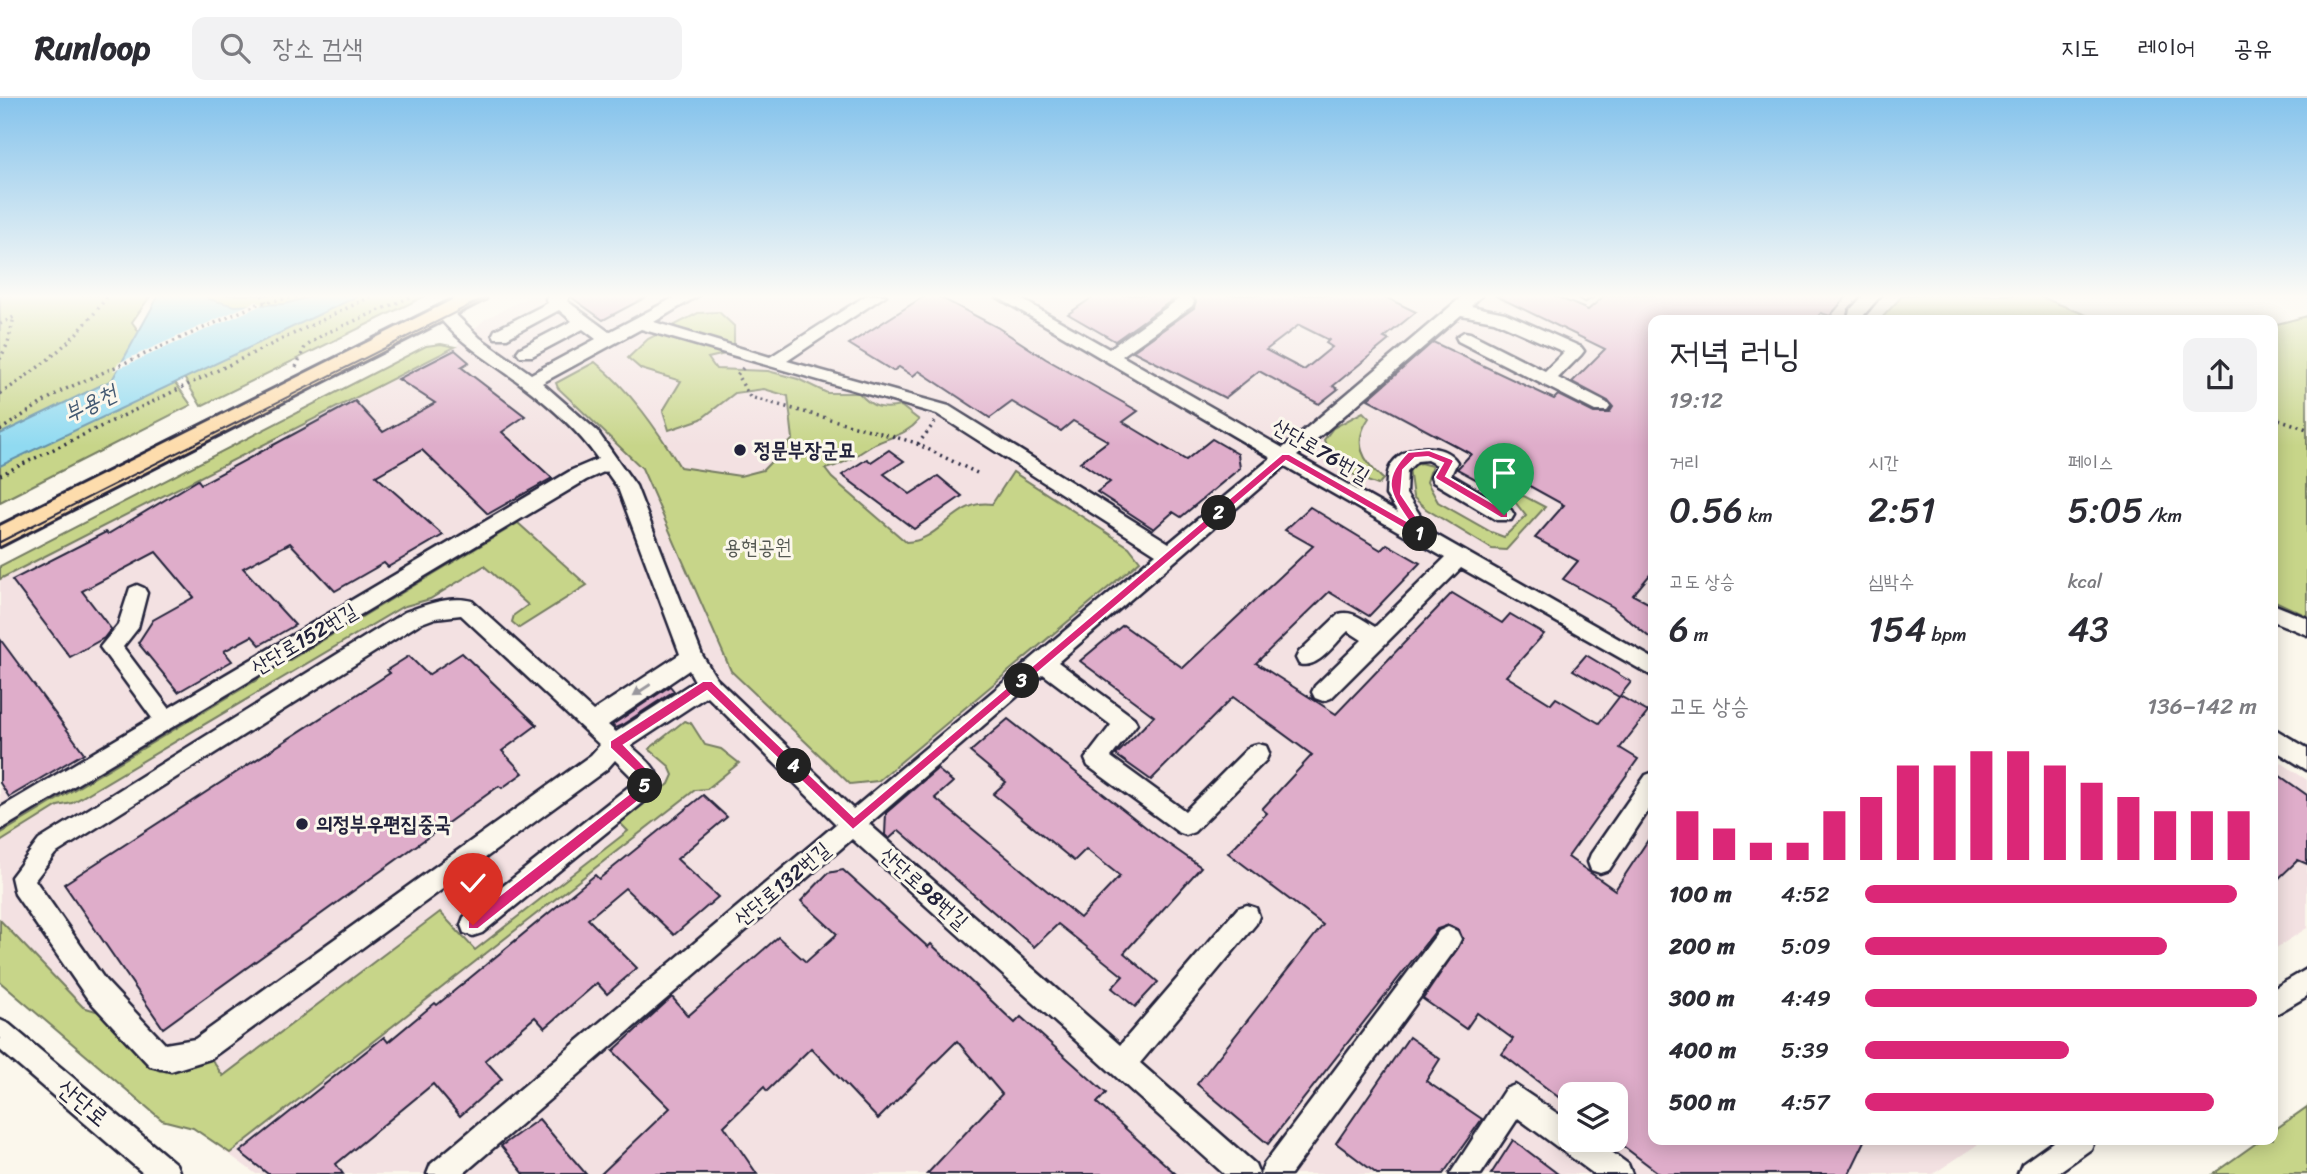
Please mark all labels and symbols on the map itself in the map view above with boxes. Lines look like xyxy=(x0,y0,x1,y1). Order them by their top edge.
water label: 부용천 xyxy=(56,372,126,434)
street label: 산단로76번길 xyxy=(1265,407,1378,495)
place label: 정문부장군묘 xyxy=(754,431,855,469)
marker: 정문부장군묘 xyxy=(732,442,748,458)
pin xyxy=(1474,443,1534,515)
pin: 2 xyxy=(1202,496,1236,530)
pin: 1 xyxy=(1402,516,1438,551)
park label: 용현공원 xyxy=(724,528,792,566)
street label: 산단로152번길 xyxy=(243,592,365,686)
pin: 3 xyxy=(1004,664,1040,698)
one-way arrow xyxy=(632,683,651,696)
pin: 4 xyxy=(776,748,812,784)
pin: 5 xyxy=(628,768,662,804)
place label: 의정부우편집중국 xyxy=(316,805,451,843)
marker: 의정부우편집중국 xyxy=(294,816,310,832)
street label: 산단로132번길 xyxy=(725,832,839,936)
street label: 산단로98번길 xyxy=(870,837,978,939)
pin xyxy=(443,853,503,925)
street label: 산단로 xyxy=(47,1068,119,1138)

